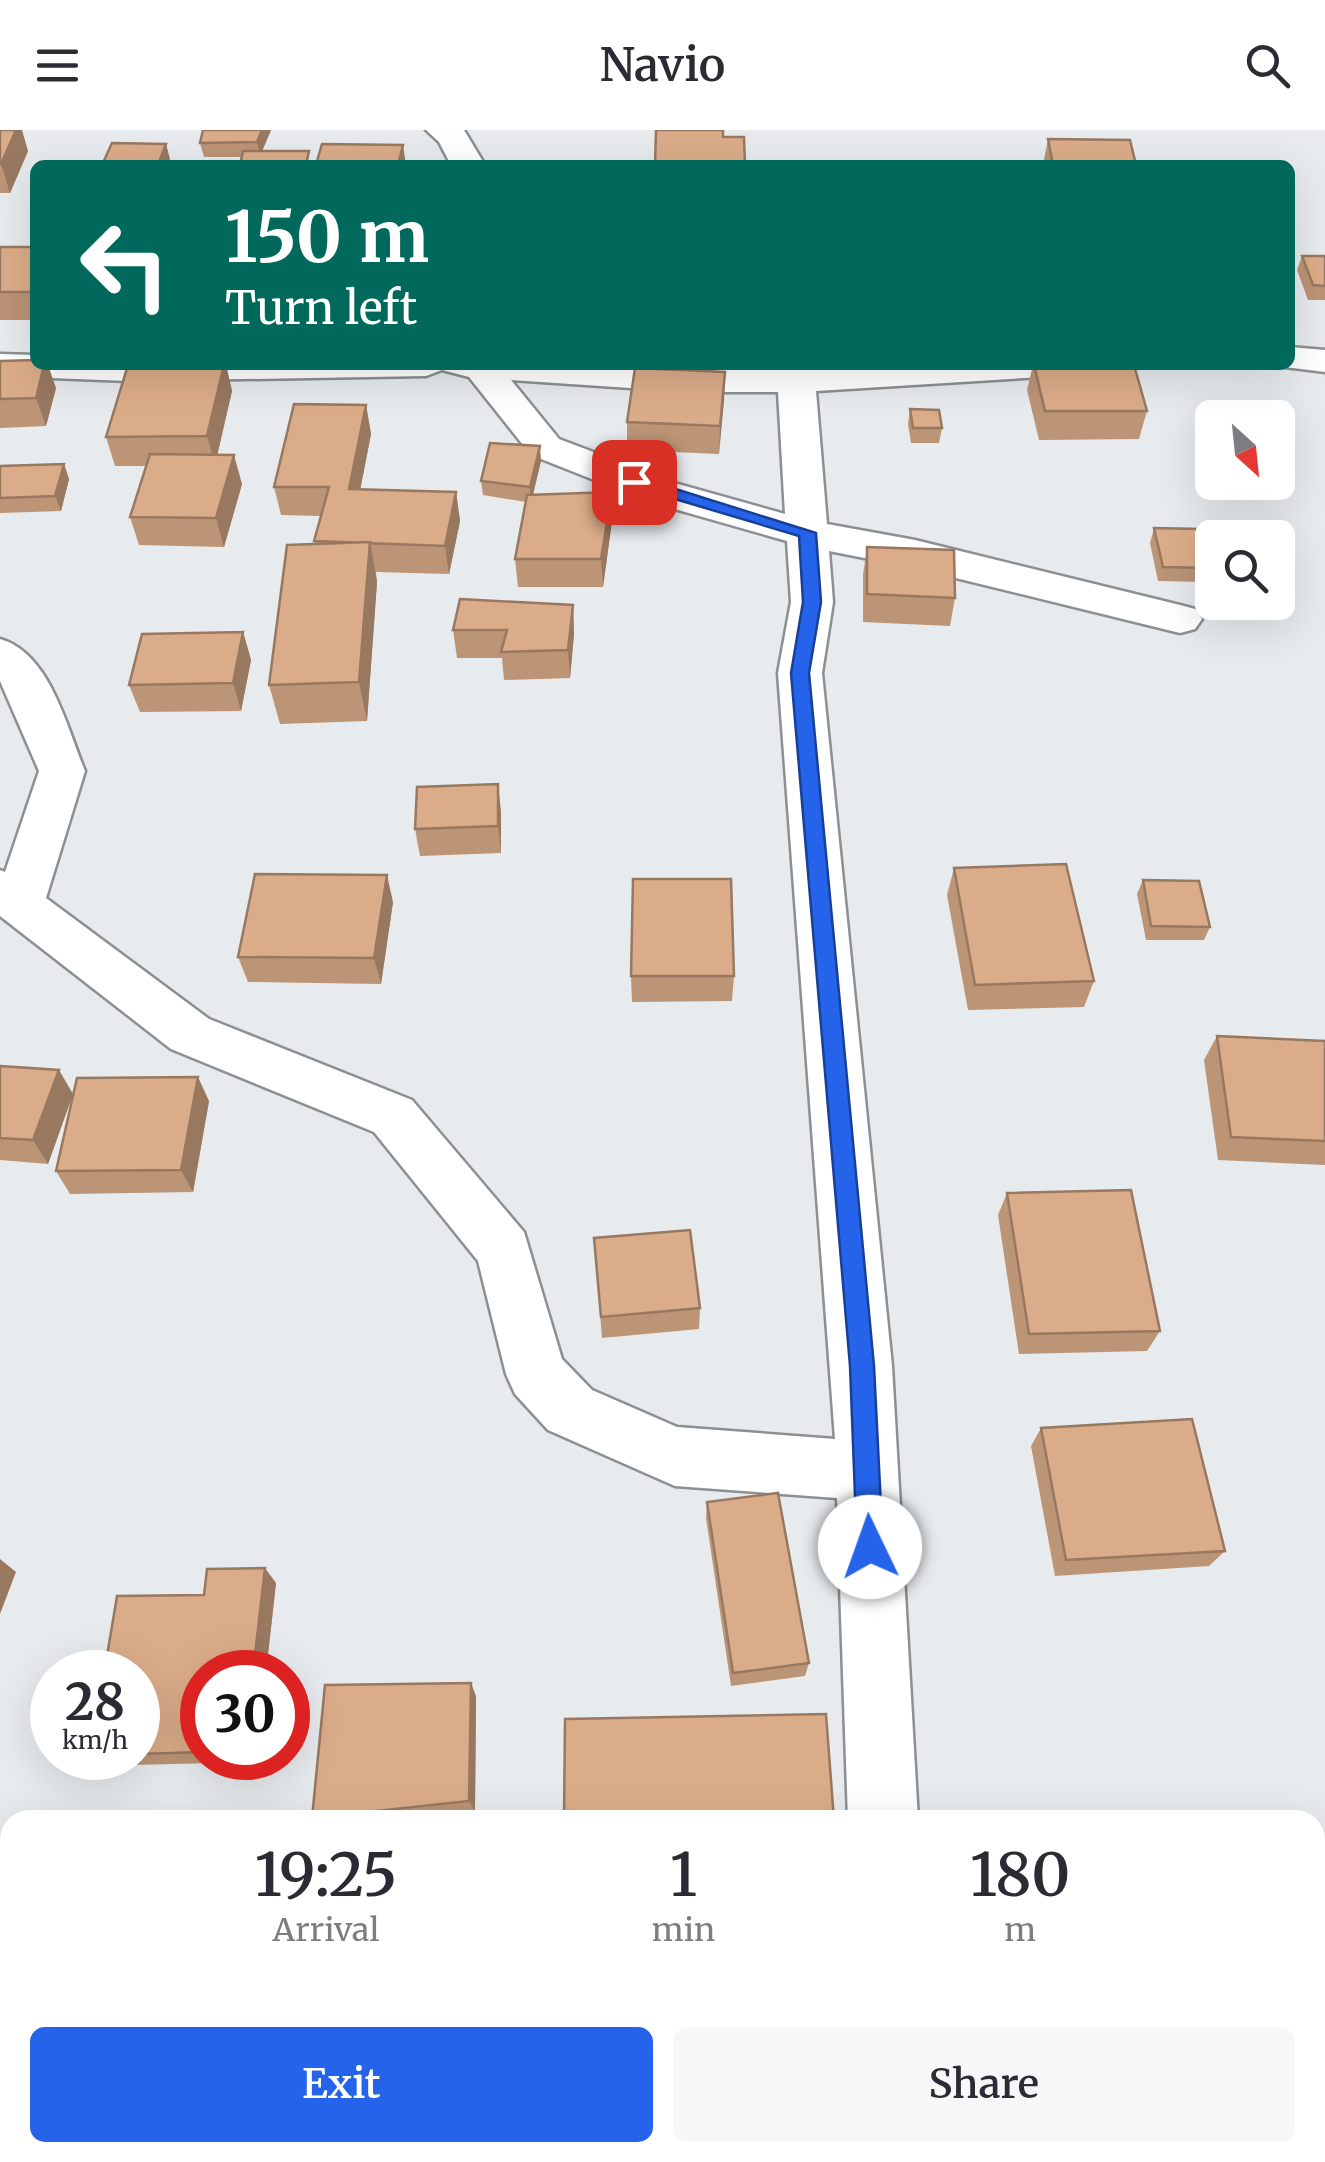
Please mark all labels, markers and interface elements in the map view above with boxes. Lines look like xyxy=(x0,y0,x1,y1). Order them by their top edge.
text: Navio xyxy=(600,37,725,93)
icon: menu xyxy=(30,38,85,93)
icon: search xyxy=(1240,38,1295,93)
text: 150 m xyxy=(225,193,429,281)
icon: left xyxy=(60,200,190,330)
text: Turn left xyxy=(225,280,417,336)
north arrow xyxy=(1195,400,1295,500)
map controls xyxy=(1195,400,1295,620)
pin xyxy=(592,440,677,525)
icon: arrive xyxy=(607,455,662,510)
button: search xyxy=(1195,520,1295,620)
position arrow xyxy=(818,1495,922,1599)
speed limit sign: 30 xyxy=(180,1650,310,1780)
text: 28 xyxy=(65,1671,125,1734)
text: km/h xyxy=(62,1724,128,1756)
text: 19:25 xyxy=(255,1837,397,1912)
text: 1 xyxy=(670,1837,697,1912)
text: 180 xyxy=(970,1837,1070,1912)
text: Arrival xyxy=(273,1910,379,1950)
text: min xyxy=(652,1910,715,1950)
text: m xyxy=(1004,1910,1036,1950)
button: Exit xyxy=(30,2027,653,2142)
button: Share xyxy=(673,2027,1295,2142)

